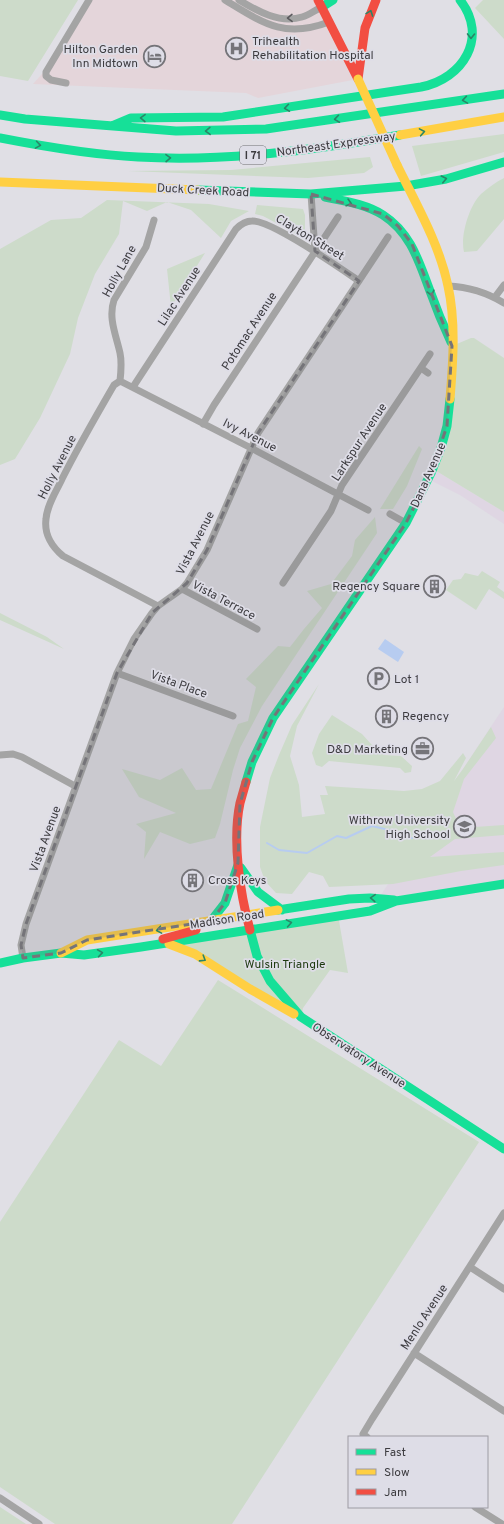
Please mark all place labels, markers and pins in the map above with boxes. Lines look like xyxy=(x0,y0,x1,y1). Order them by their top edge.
place label: Trihealth Rehabilitation Hospital xyxy=(252,34,374,64)
hospital icon: Trihealth Rehabilitation Hospital xyxy=(224,35,250,61)
place label: Hilton Garden Inn Midtown xyxy=(64,42,138,72)
hotel icon: Hilton Garden Inn Midtown xyxy=(141,43,167,69)
building icon: Regency Square xyxy=(422,573,448,599)
place label: Regency Square xyxy=(332,579,420,595)
parking icon: Lot 1 xyxy=(365,666,391,692)
place label: Lot 1 xyxy=(394,672,419,688)
building icon: Regency xyxy=(374,703,400,729)
place label: Regency xyxy=(402,709,449,725)
office icon: D&D Marketing xyxy=(410,736,436,762)
place label: D&D Marketing xyxy=(327,742,408,758)
place label: Withrow University High School xyxy=(349,813,450,843)
school or university icon: Withrow University High School xyxy=(452,814,478,840)
building icon: Cross Keys xyxy=(179,867,205,893)
place label: Cross Keys xyxy=(208,873,266,889)

